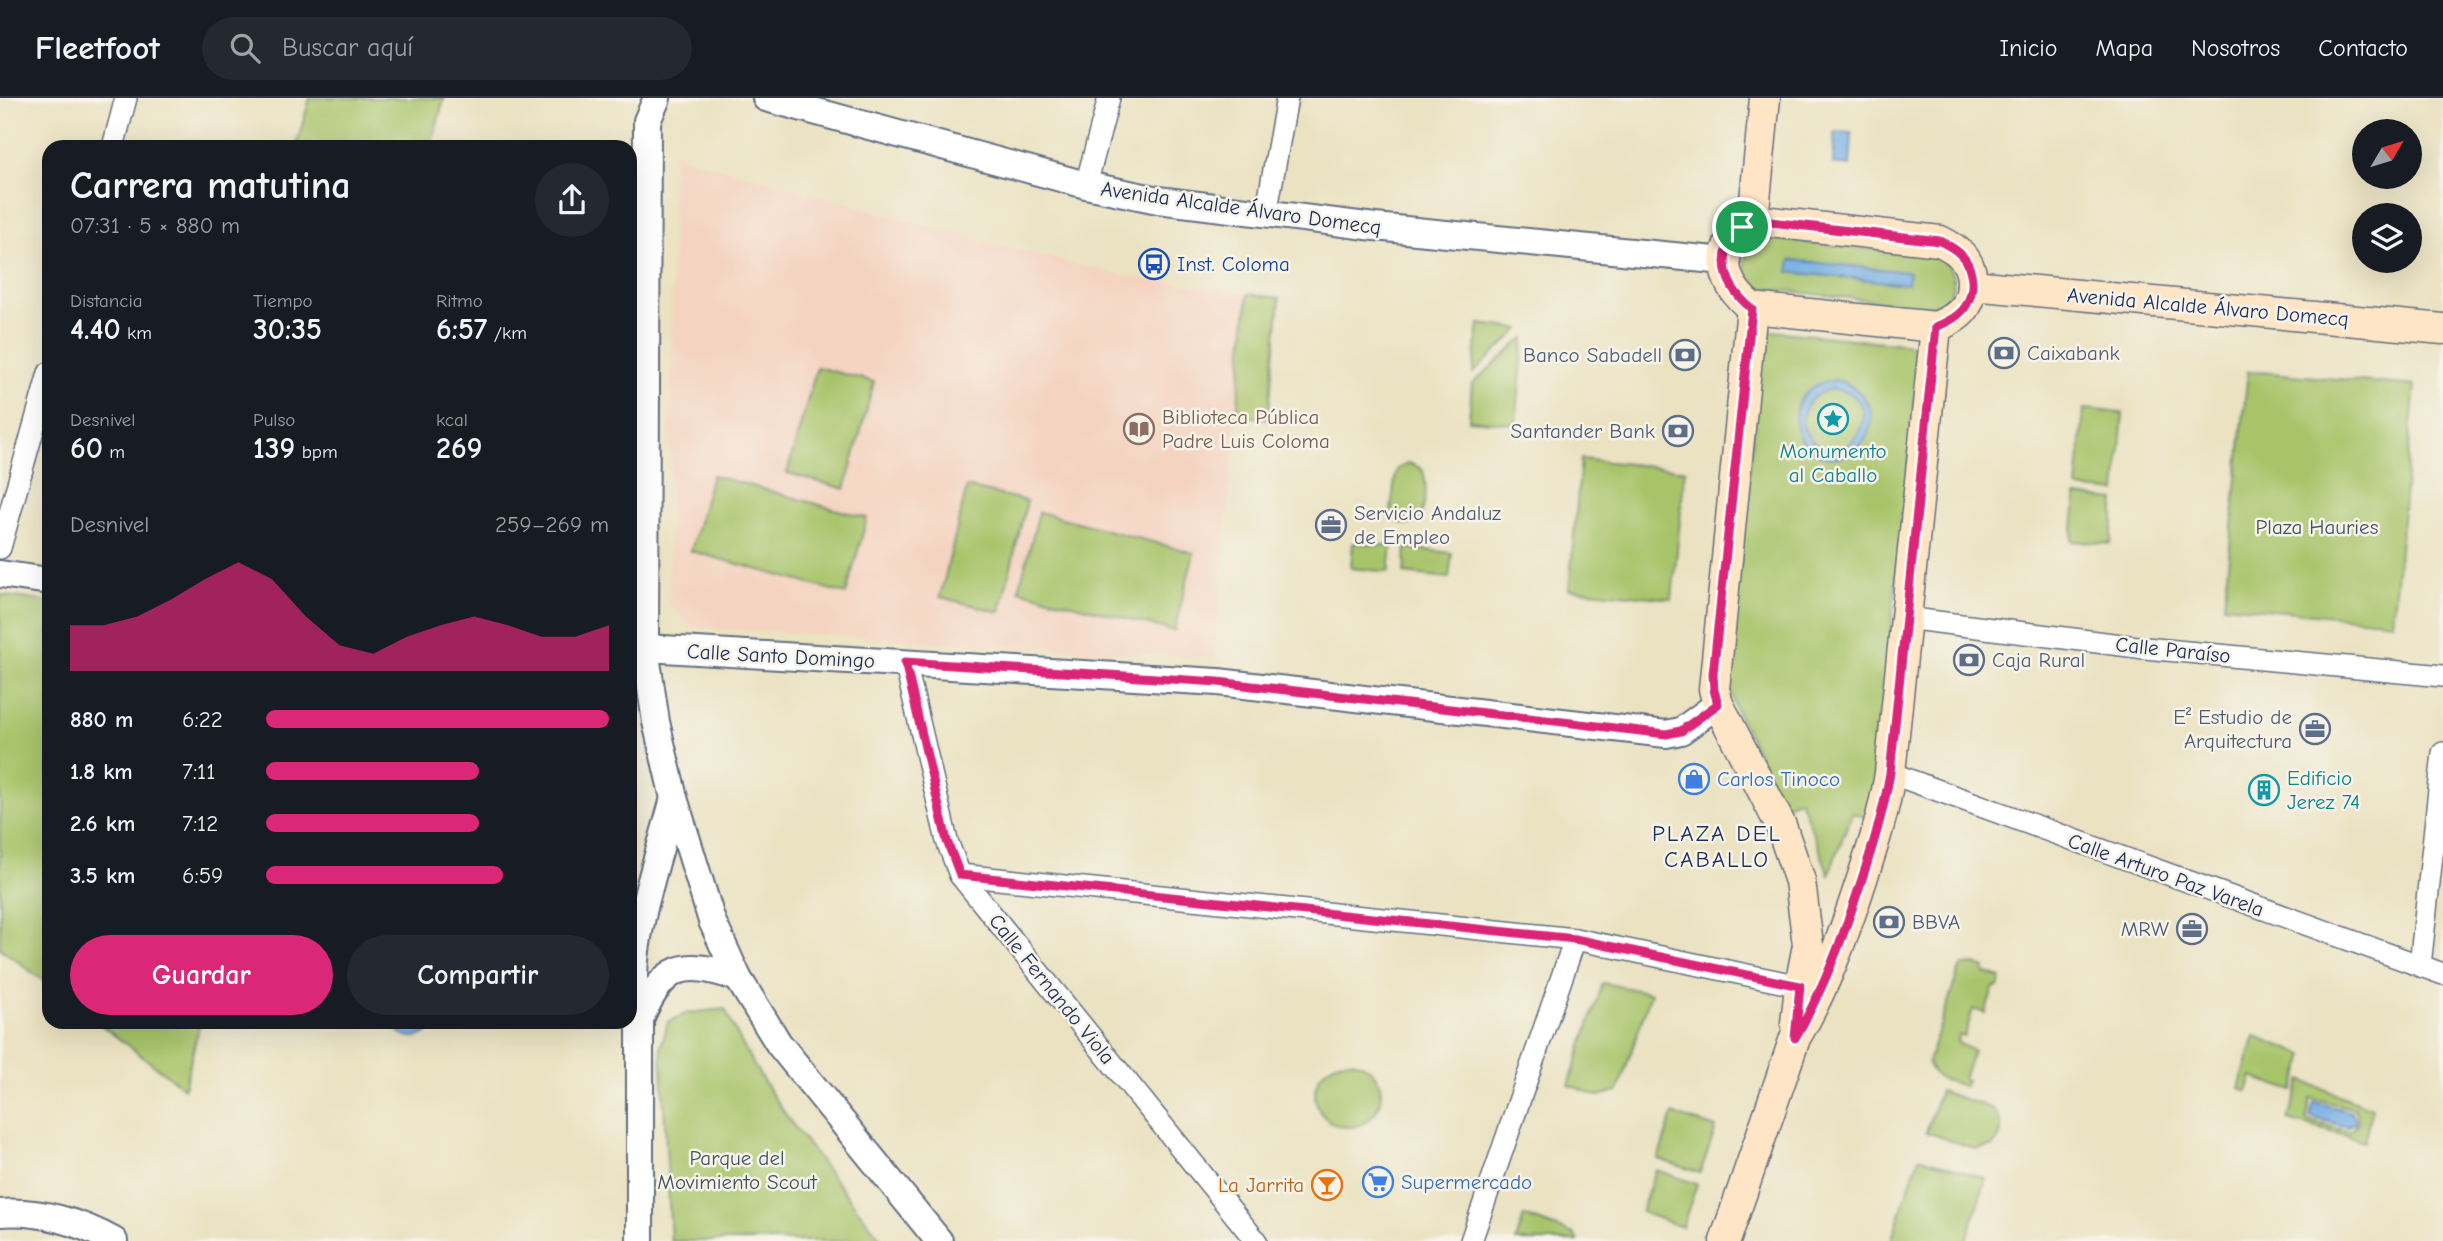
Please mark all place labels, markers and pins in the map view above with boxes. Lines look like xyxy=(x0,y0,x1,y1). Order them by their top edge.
pin xyxy=(1712,197,1772,257)
bus stop icon: Inst. Coloma xyxy=(1137,247,1171,281)
place label: Inst. Coloma xyxy=(1177,252,1290,276)
bank icon: Caixabank xyxy=(1987,336,2021,370)
bank icon: Banco Sabadell xyxy=(1668,338,1702,372)
place label: Caixabank xyxy=(2027,341,2120,365)
place label: Banco Sabadell xyxy=(1523,343,1662,367)
place icon: Monumento al Caballo xyxy=(1816,402,1850,436)
place label: Biblioteca Pública Padre Luis Coloma xyxy=(1162,405,1330,453)
library icon: Biblioteca Pública Padre Luis Coloma xyxy=(1122,412,1156,446)
bank icon: Santander Bank xyxy=(1661,414,1695,448)
place label: Santander Bank xyxy=(1510,419,1655,443)
place label: Monumento al Caballo xyxy=(1779,439,1887,487)
place label: Servicio Andaluz de Empleo xyxy=(1354,501,1501,549)
office icon: Servicio Andaluz de Empleo xyxy=(1314,508,1348,542)
bank icon: Caja Rural xyxy=(1952,643,1986,677)
place label: Caja Rural xyxy=(1992,648,2085,672)
place label: E² Estudio de Arquitectura xyxy=(2173,705,2292,753)
office icon: E² Estudio de Arquitectura xyxy=(2298,712,2332,746)
shop icon: Carlos Tinoco xyxy=(1677,762,1711,796)
place label: Edificio Jerez 74 xyxy=(2287,766,2360,814)
place label: Carlos Tinoco xyxy=(1717,767,1840,791)
building icon: Edificio Jerez 74 xyxy=(2247,773,2281,807)
bank icon: BBVA xyxy=(1872,905,1906,939)
place label: BBVA xyxy=(1912,910,1960,934)
office icon: MRW xyxy=(2175,912,2209,946)
place label: MRW xyxy=(2121,917,2170,941)
supermarket icon: Supermercado xyxy=(1361,1165,1395,1199)
bar icon: La Jarrita xyxy=(1310,1168,1344,1202)
place label: Supermercado xyxy=(1401,1170,1532,1194)
place label: La Jarrita xyxy=(1218,1173,1304,1197)

